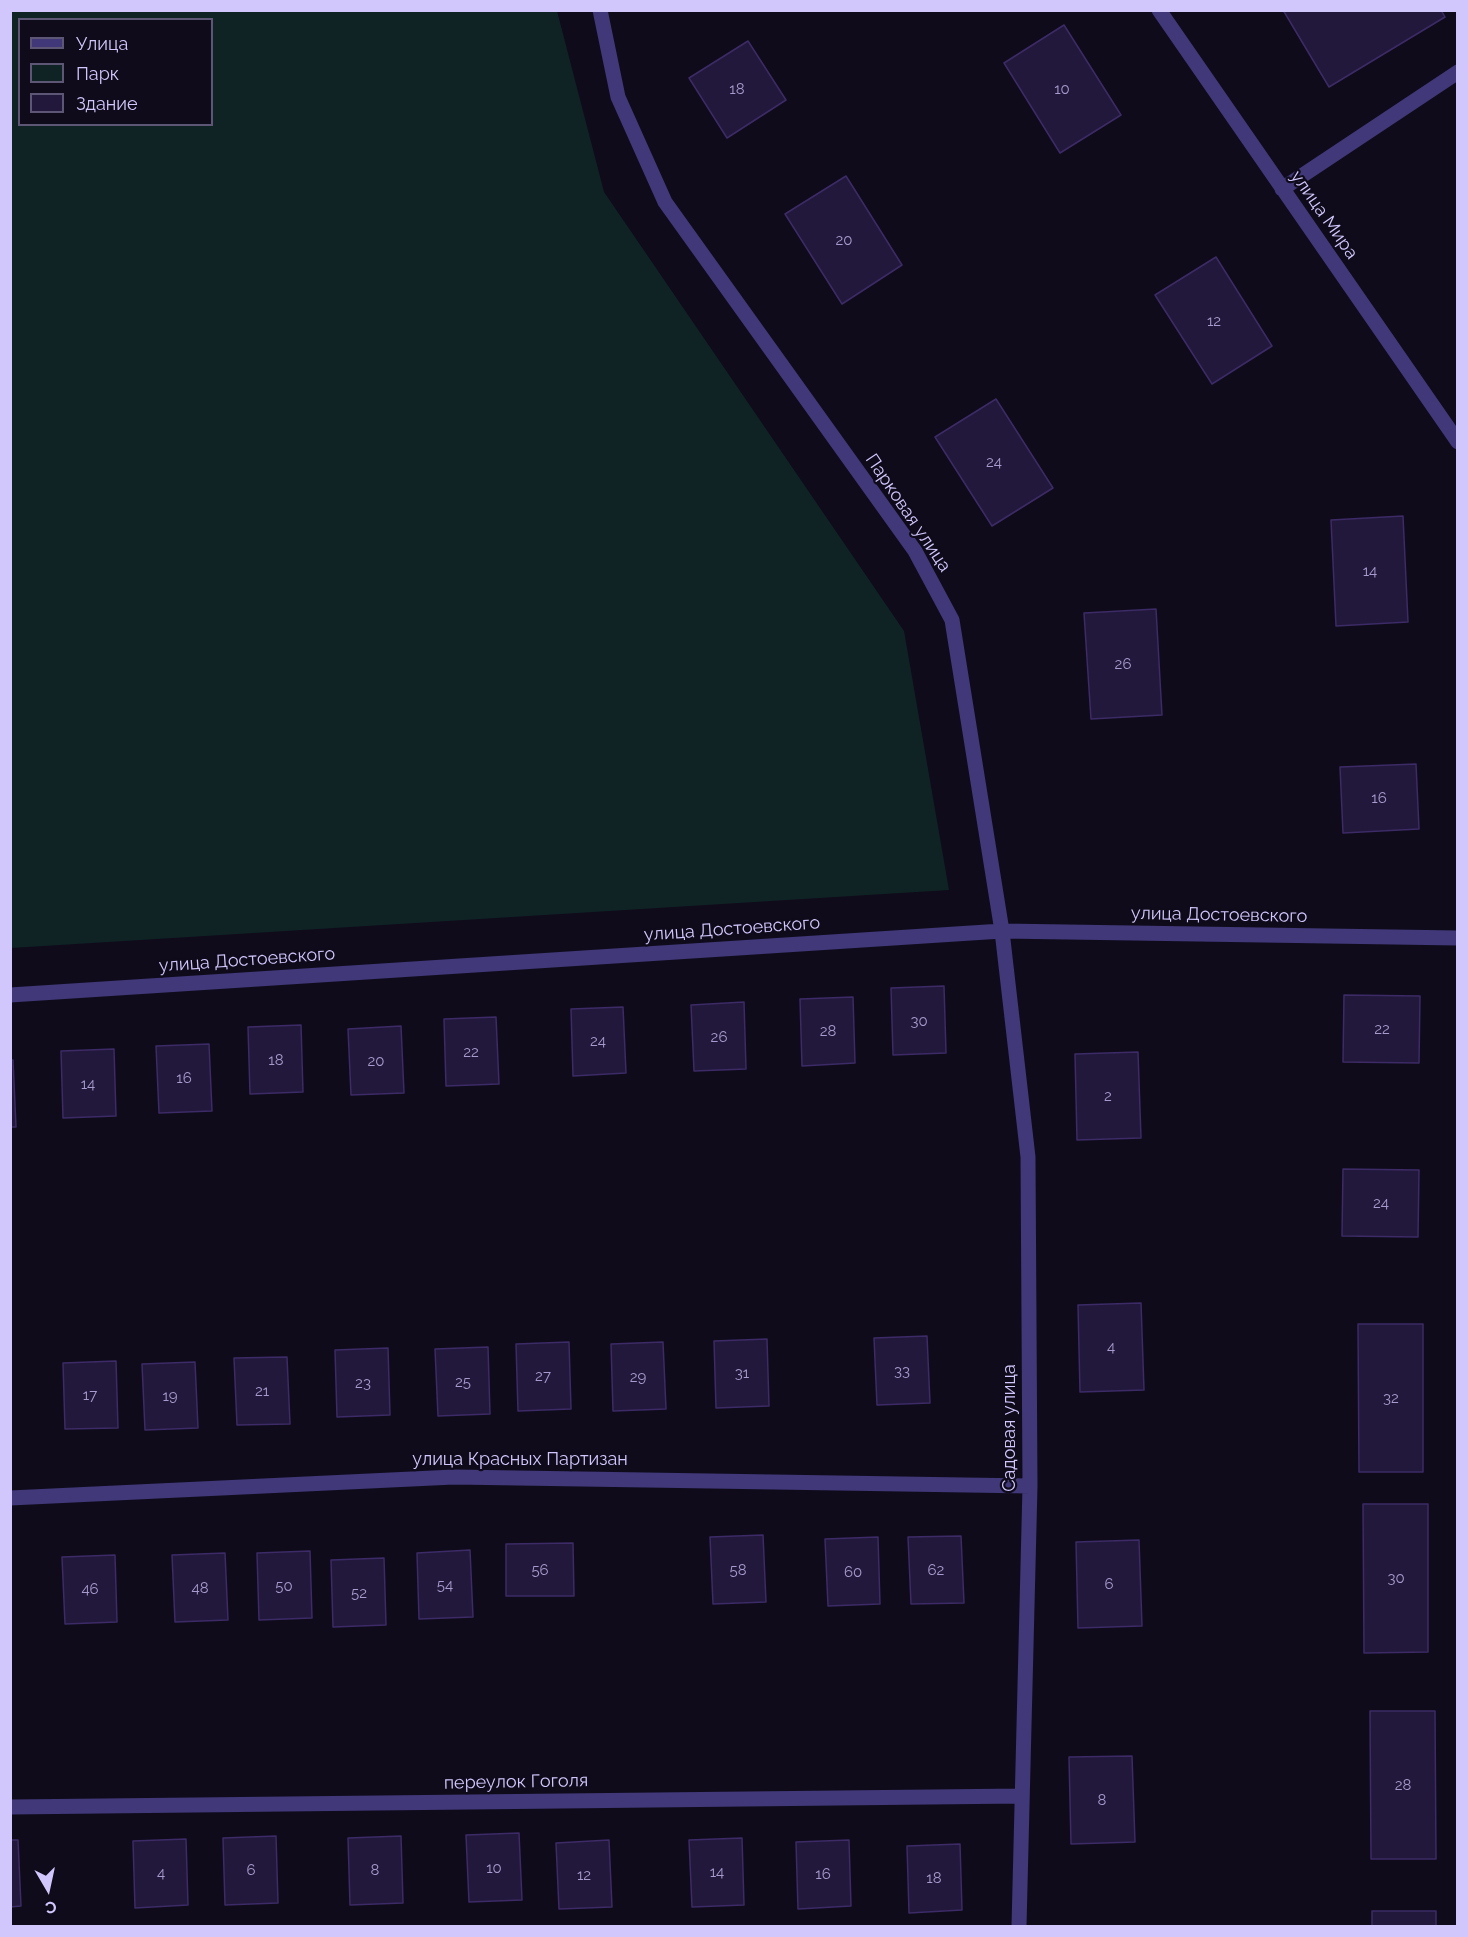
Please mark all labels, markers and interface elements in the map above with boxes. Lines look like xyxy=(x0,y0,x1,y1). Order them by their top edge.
legend xyxy=(18,18,213,126)
text: Улица xyxy=(76,33,128,54)
text: Парк xyxy=(76,63,119,84)
house number: 18 xyxy=(729,80,745,98)
house number: 10 xyxy=(1054,80,1070,98)
text: Здание xyxy=(76,93,138,114)
street label: улица Мира xyxy=(1286,167,1362,263)
house number: 20 xyxy=(836,231,852,249)
house number: 12 xyxy=(1207,312,1221,330)
street label: Парковая улица xyxy=(861,450,955,576)
house number: 24 xyxy=(986,453,1002,471)
house number: 14 xyxy=(1363,562,1377,580)
house number: 26 xyxy=(1115,655,1131,673)
house number: 16 xyxy=(1371,789,1387,807)
street label: улица Достоевского xyxy=(1131,903,1307,927)
street label: улица Достоевского xyxy=(643,912,821,946)
street label: улица Достоевского xyxy=(158,943,336,977)
house number: 30 xyxy=(910,1012,928,1030)
house number: 22 xyxy=(1374,1020,1390,1038)
house number: 28 xyxy=(820,1022,836,1040)
house number: 26 xyxy=(711,1028,727,1046)
house number: 24 xyxy=(590,1032,606,1050)
house number: 22 xyxy=(463,1043,479,1061)
house number: 18 xyxy=(268,1051,284,1069)
house number: 20 xyxy=(368,1052,384,1070)
house number: 16 xyxy=(176,1069,192,1087)
house number: 14 xyxy=(81,1075,95,1093)
house number: 2 xyxy=(1104,1087,1112,1105)
house number: 24 xyxy=(1373,1194,1389,1212)
house number: 4 xyxy=(1107,1338,1115,1356)
house number: 33 xyxy=(894,1362,910,1380)
house number: 31 xyxy=(735,1364,749,1382)
street label: Садовая улица xyxy=(999,1364,1021,1492)
house number: 27 xyxy=(535,1367,551,1385)
house number: 29 xyxy=(630,1368,646,1386)
house number: 25 xyxy=(455,1373,471,1391)
house number: 23 xyxy=(355,1374,371,1392)
house number: 21 xyxy=(255,1382,269,1400)
house number: 17 xyxy=(83,1386,97,1404)
house number: 19 xyxy=(162,1387,178,1405)
house number: 32 xyxy=(1383,1389,1399,1407)
street label: улица Красных Партизан xyxy=(412,1449,628,1471)
house number: 56 xyxy=(531,1561,549,1579)
house number: 58 xyxy=(729,1561,747,1579)
house number: 62 xyxy=(928,1561,944,1579)
house number: 60 xyxy=(844,1563,862,1581)
house number: 30 xyxy=(1387,1569,1405,1587)
house number: 6 xyxy=(1104,1575,1114,1593)
house number: 54 xyxy=(437,1576,453,1594)
house number: 50 xyxy=(275,1577,293,1595)
house number: 48 xyxy=(191,1579,209,1597)
house number: 46 xyxy=(81,1580,99,1598)
house number: 52 xyxy=(351,1584,367,1602)
street label: переулок Гоголя xyxy=(444,1770,588,1794)
house number: 28 xyxy=(1395,1776,1411,1794)
house number: 8 xyxy=(1098,1791,1106,1809)
north arrow xyxy=(18,1859,78,1919)
house number: 10 xyxy=(486,1859,502,1877)
house number: 6 xyxy=(246,1861,256,1879)
house number: 8 xyxy=(371,1861,379,1879)
house number: 14 xyxy=(710,1863,724,1881)
house number: 4 xyxy=(157,1864,165,1882)
house number: 16 xyxy=(815,1865,831,1883)
house number: 12 xyxy=(577,1866,591,1884)
house number: 18 xyxy=(926,1869,942,1887)
text: С xyxy=(44,1897,58,1918)

